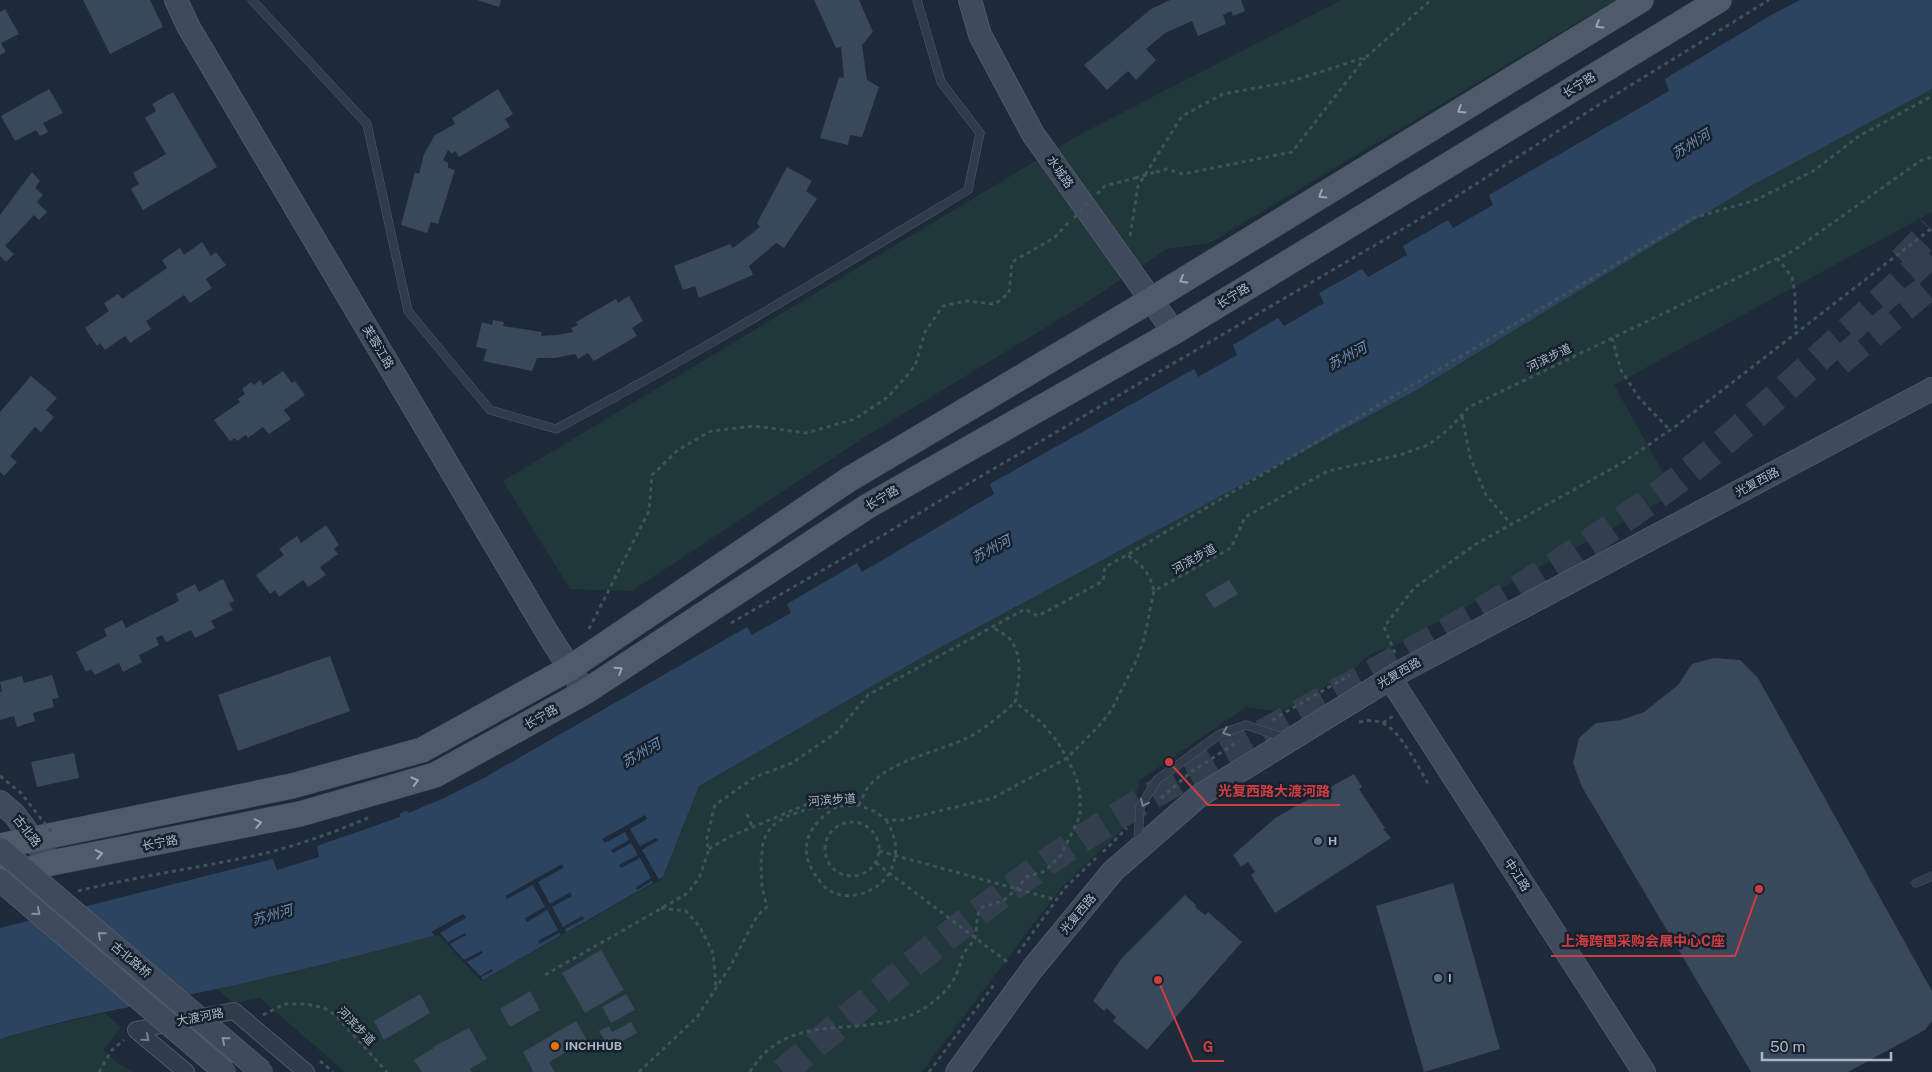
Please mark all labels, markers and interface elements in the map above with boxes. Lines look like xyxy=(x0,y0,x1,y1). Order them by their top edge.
one-way arrow xyxy=(1596,19,1605,29)
street label: 长宁路 xyxy=(1560,70,1598,100)
one-way arrow xyxy=(1457,104,1466,114)
water label: 苏州河 xyxy=(1669,124,1716,162)
street label: 水城路 xyxy=(1044,153,1076,191)
one-way arrow xyxy=(1318,189,1327,199)
one-way arrow xyxy=(1180,274,1189,284)
street label: 长宁路 xyxy=(1214,281,1252,311)
street label: 芙蓉江路 xyxy=(360,323,396,371)
water label: 苏州河 xyxy=(1325,338,1372,373)
street label: 河滨步道 xyxy=(1524,341,1574,375)
street label: 光复西路 xyxy=(1733,465,1781,499)
street label: 长宁路 xyxy=(863,483,901,513)
water label: 苏州河 xyxy=(969,531,1016,566)
street label: 河滨步道 xyxy=(1170,541,1218,577)
street label: 光复西路 xyxy=(1375,655,1423,691)
one-way arrow xyxy=(613,667,622,676)
street label: 长宁路 xyxy=(522,702,560,732)
one-way arrow xyxy=(1222,726,1231,736)
water label: 苏州河 xyxy=(619,734,666,770)
one-way arrow xyxy=(410,776,419,786)
callout: 光复西路大渡河路 xyxy=(1208,776,1340,805)
text: 光复西路大渡河路 xyxy=(1218,783,1330,799)
street label: 河滨步道 xyxy=(808,791,856,809)
one-way arrow xyxy=(1140,798,1150,807)
street label: 古北路 xyxy=(10,813,44,849)
one-way arrow xyxy=(254,818,263,829)
street label: 长宁路 xyxy=(141,833,179,853)
place label: H xyxy=(1328,834,1337,848)
marker: H xyxy=(1312,835,1324,847)
one-way arrow xyxy=(94,849,103,859)
street label: 中江路 xyxy=(1501,856,1533,894)
street label: 光复西路 xyxy=(1057,891,1099,937)
water label: 苏州河 xyxy=(250,901,297,928)
one-way arrow xyxy=(31,906,40,914)
callout: 上海跨国采购会展中心C座 xyxy=(1551,927,1735,956)
one-way arrow xyxy=(98,932,107,941)
text: 上海跨国采购会展中心C座 xyxy=(1561,933,1725,949)
street label: 古北路桥 xyxy=(108,939,154,981)
place label: I xyxy=(1448,971,1452,985)
marker: I xyxy=(1432,972,1444,984)
street label: 河滨步道 xyxy=(334,1004,378,1048)
street label: 大渡河路 xyxy=(175,1006,225,1028)
scale bar xyxy=(1762,1030,1891,1062)
one-way arrow xyxy=(140,1032,149,1041)
callout: G xyxy=(1193,1032,1224,1061)
one-way arrow xyxy=(221,1037,230,1046)
text: 50 m xyxy=(1770,1038,1805,1055)
place label: INCHHUB xyxy=(565,1039,622,1053)
text: G xyxy=(1203,1039,1213,1055)
marker: INCHHUB xyxy=(549,1040,561,1052)

